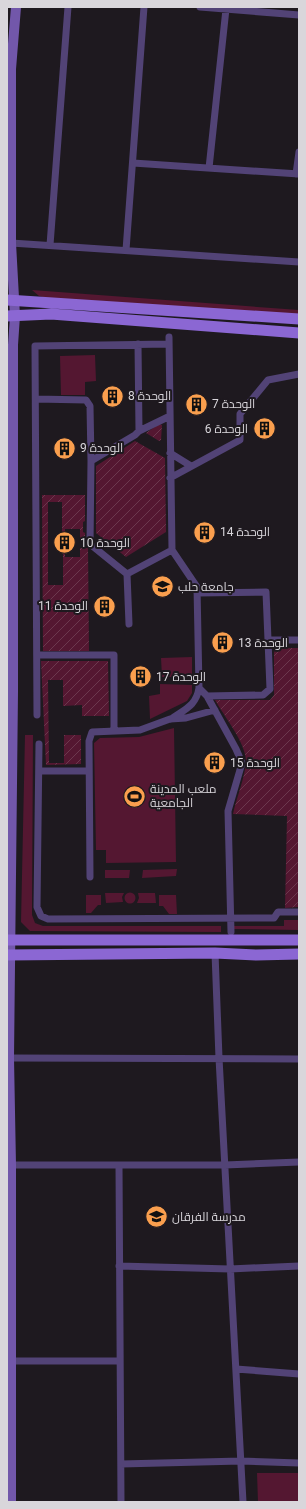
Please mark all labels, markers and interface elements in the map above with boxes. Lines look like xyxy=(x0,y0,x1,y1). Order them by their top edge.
building icon: الوحدة 8 xyxy=(100,383,126,409)
place label: الوحدة 8 xyxy=(128,389,171,403)
building icon: الوحدة 7 xyxy=(183,391,209,417)
place label: الوحدة 7 xyxy=(212,397,255,411)
building icon: الوحدة 6 xyxy=(251,416,277,442)
place label: الوحدة 6 xyxy=(205,422,248,436)
building icon: الوحدة 9 xyxy=(51,435,77,461)
place label: الوحدة 9 xyxy=(80,441,123,455)
building icon: الوحدة 14 xyxy=(191,519,217,545)
place label: الوحدة 14 xyxy=(220,525,270,539)
building icon: الوحدة 10 xyxy=(51,530,77,556)
place label: الوحدة 10 xyxy=(80,536,130,550)
school or university icon: جامعة حلب xyxy=(149,574,175,600)
place label: جامعة حلب xyxy=(178,580,234,594)
building icon: الوحدة 11 xyxy=(91,593,117,619)
place label: الوحدة 11 xyxy=(38,599,88,613)
building icon: الوحدة 13 xyxy=(210,630,236,656)
place label: الوحدة 13 xyxy=(238,636,288,650)
building icon: الوحدة 17 xyxy=(128,664,154,690)
place label: الوحدة 17 xyxy=(156,670,206,684)
building icon: الوحدة 15 xyxy=(201,750,227,776)
place label: الوحدة 15 xyxy=(230,756,280,770)
place label: ملعب المدينة الجامعية xyxy=(150,782,217,810)
sports icon: ملعب المدينة الجامعية xyxy=(122,783,148,809)
school or university icon: مدرسة الفرقان xyxy=(144,1204,170,1230)
place label: مدرسة الفرقان xyxy=(172,1210,246,1224)

